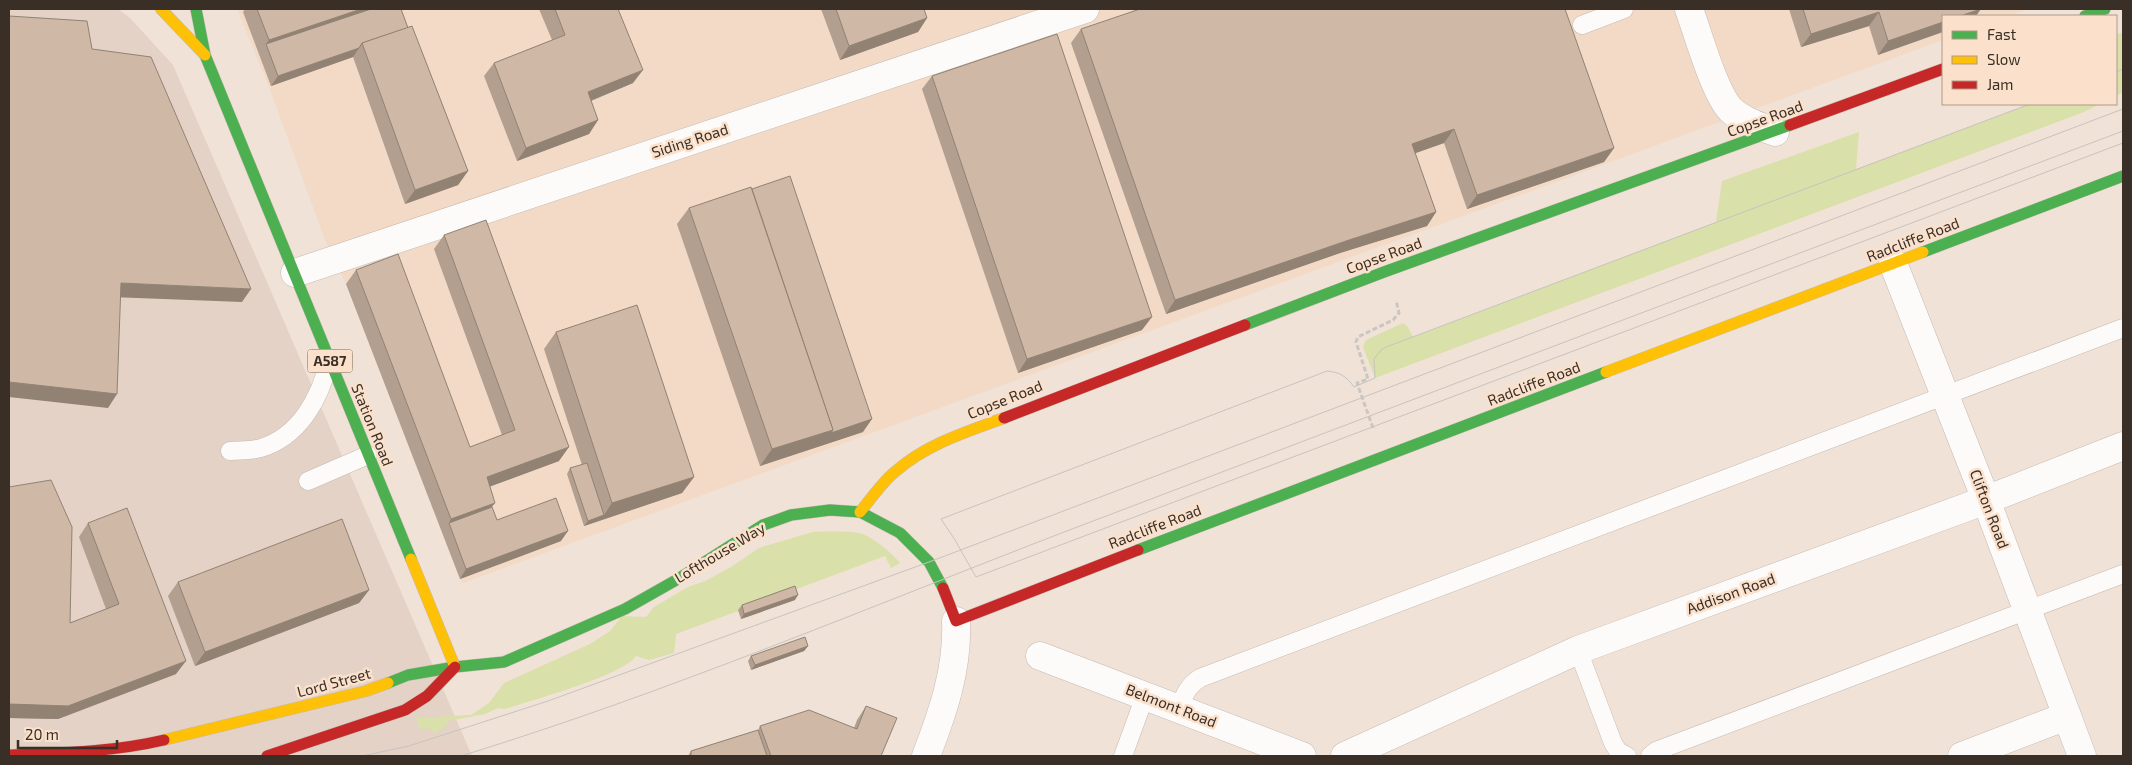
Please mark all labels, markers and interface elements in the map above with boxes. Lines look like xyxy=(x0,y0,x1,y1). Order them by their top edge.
legend xyxy=(1942,15,2117,105)
text: Fast xyxy=(1987,25,2017,43)
text: Slow xyxy=(1987,50,2021,68)
text: Jam xyxy=(1987,75,2013,93)
street label: Copse Road xyxy=(1724,96,1805,140)
street label: Siding Road xyxy=(649,119,730,161)
street label: Radcliffe Road xyxy=(1864,213,1962,265)
street label: Copse Road xyxy=(1343,233,1424,277)
road number: A587 xyxy=(308,350,352,372)
street label: Radcliffe Road xyxy=(1485,357,1583,409)
street label: Copse Road xyxy=(964,376,1045,422)
street label: Station Road xyxy=(348,381,398,468)
street label: Clifton Road xyxy=(1967,467,2013,551)
street label: Radcliffe Road xyxy=(1106,500,1204,552)
street label: Lofthouse Way xyxy=(671,518,768,586)
street label: Addison Road xyxy=(1684,569,1777,617)
street label: Lord Street xyxy=(295,663,373,701)
street label: Belmont Road xyxy=(1123,679,1219,731)
scale bar xyxy=(18,718,116,750)
text: 20 m xyxy=(25,725,59,743)

